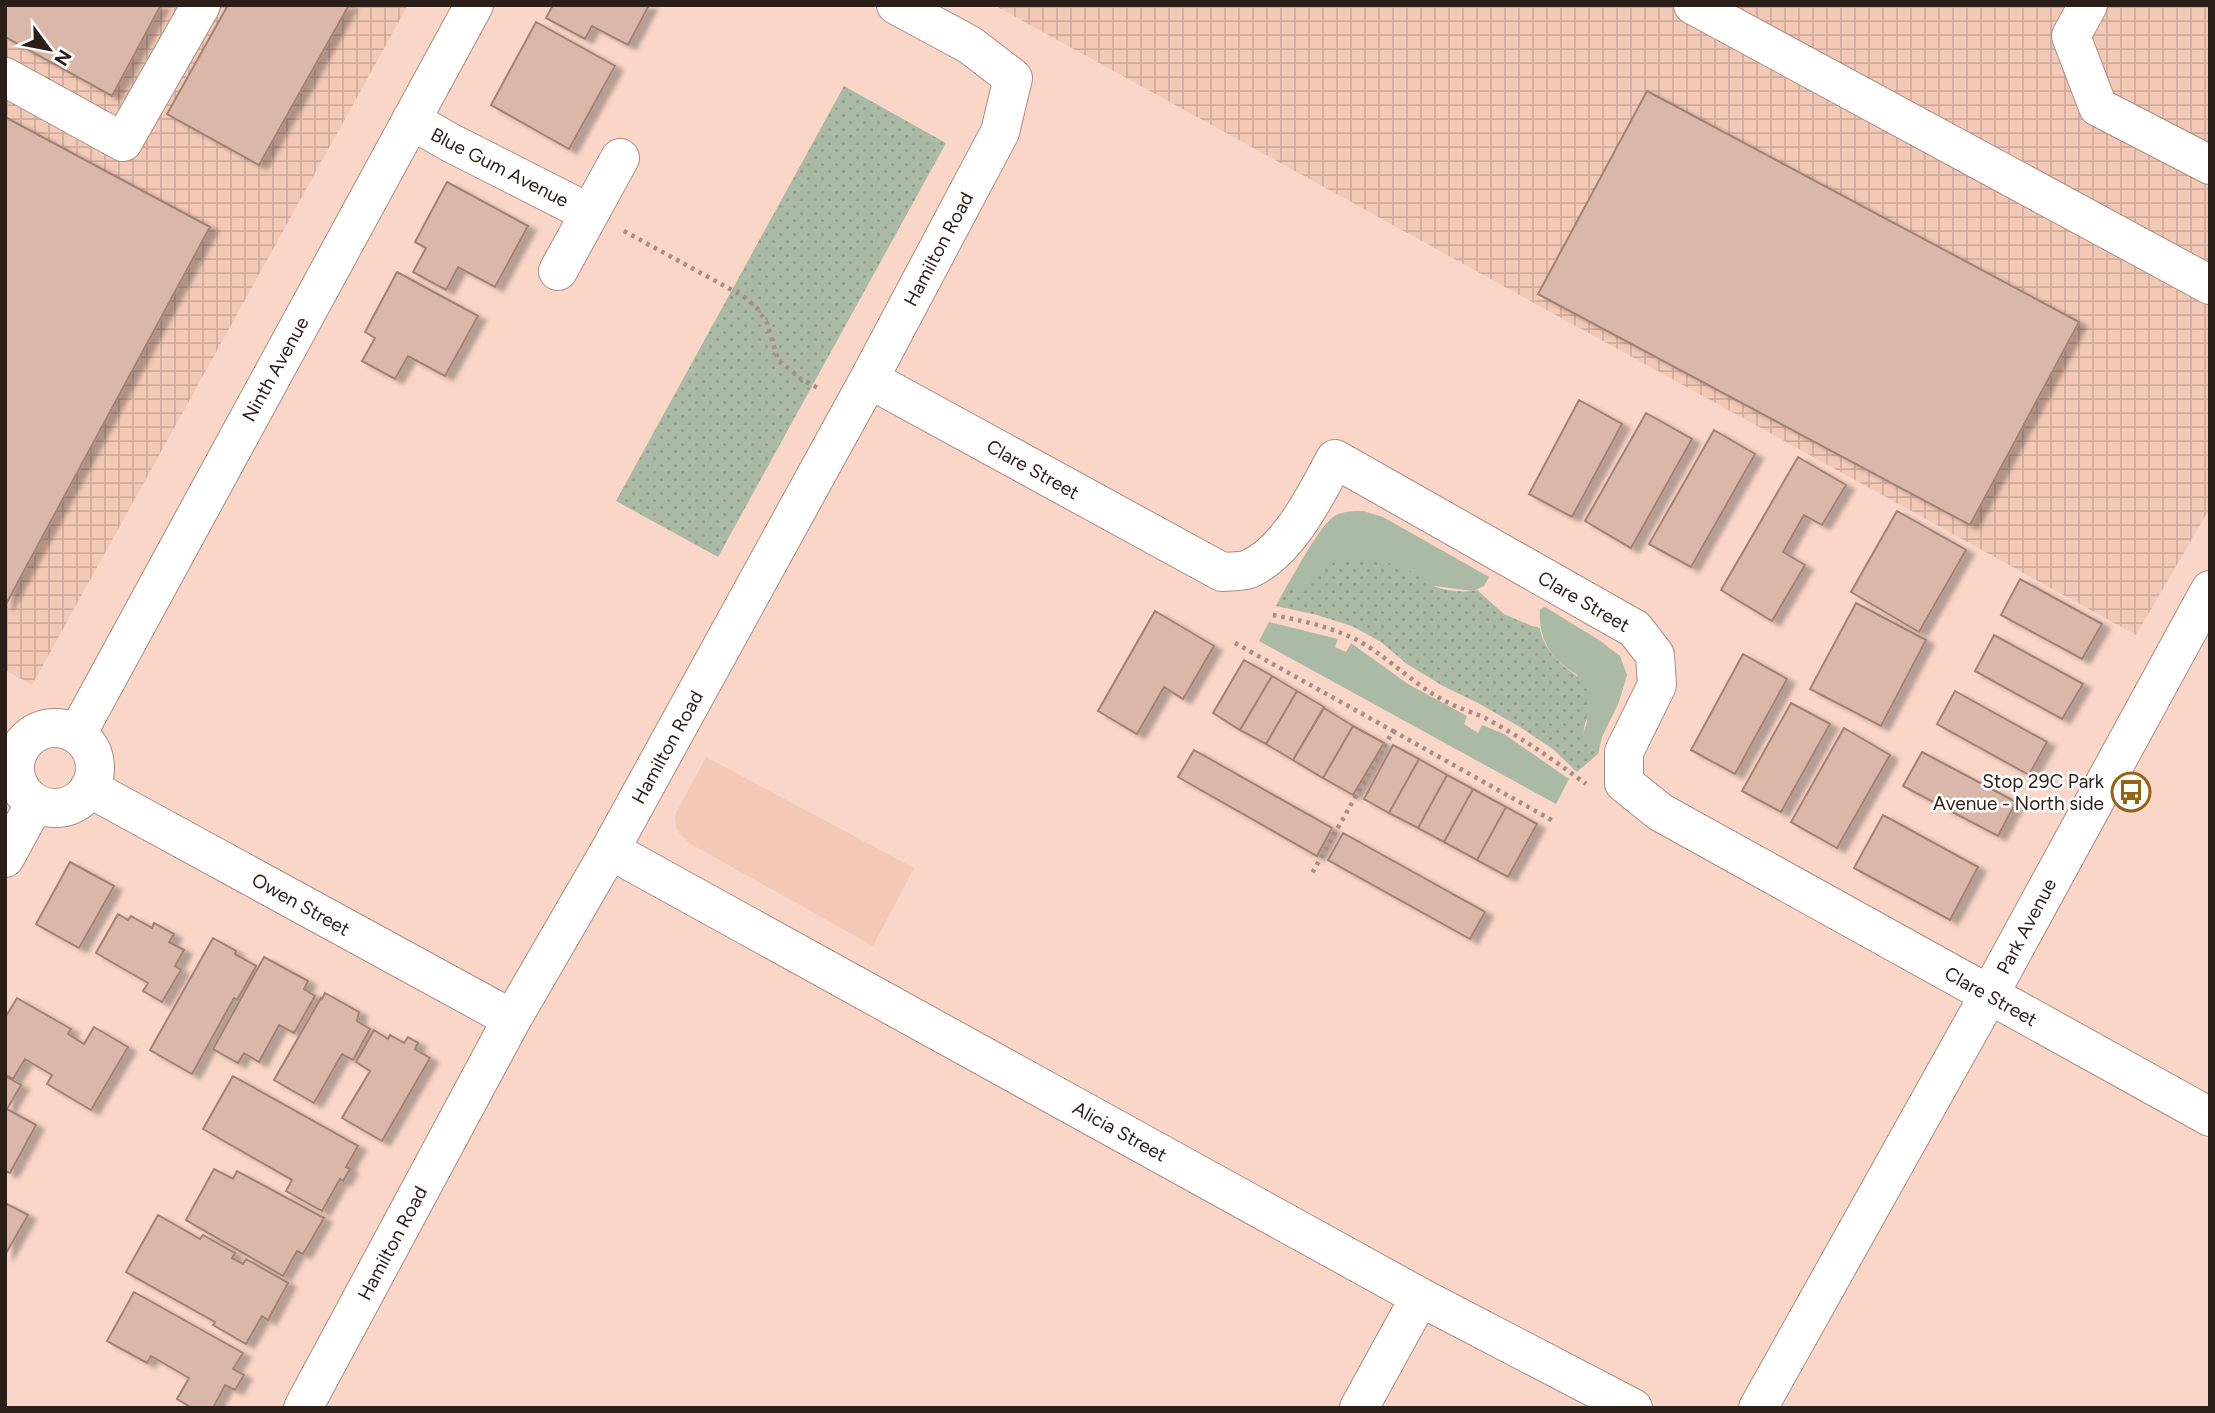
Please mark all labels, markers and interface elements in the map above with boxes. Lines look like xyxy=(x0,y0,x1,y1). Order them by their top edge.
north arrow xyxy=(14,14,84,84)
text: N xyxy=(49,45,77,70)
street label: Blue Gum Avenue xyxy=(427,123,573,212)
street label: Hamilton Road xyxy=(899,188,978,310)
street label: Ninth Avenue xyxy=(237,313,314,426)
street label: Clare Street xyxy=(982,435,1083,504)
street label: Clare Street xyxy=(1534,566,1634,637)
street label: Hamilton Road xyxy=(627,687,708,808)
place label: Stop 29C Park Avenue - North side xyxy=(1933,770,2105,815)
bus stop icon: Stop 29C Park Avenue - North side xyxy=(2110,771,2152,813)
street label: Owen Street xyxy=(248,868,354,941)
street label: Park Avenue xyxy=(1992,874,2061,978)
street label: Clare Street xyxy=(1940,962,2041,1031)
street label: Alicia Street xyxy=(1069,1096,1171,1167)
street label: Hamilton Road xyxy=(353,1182,432,1304)

